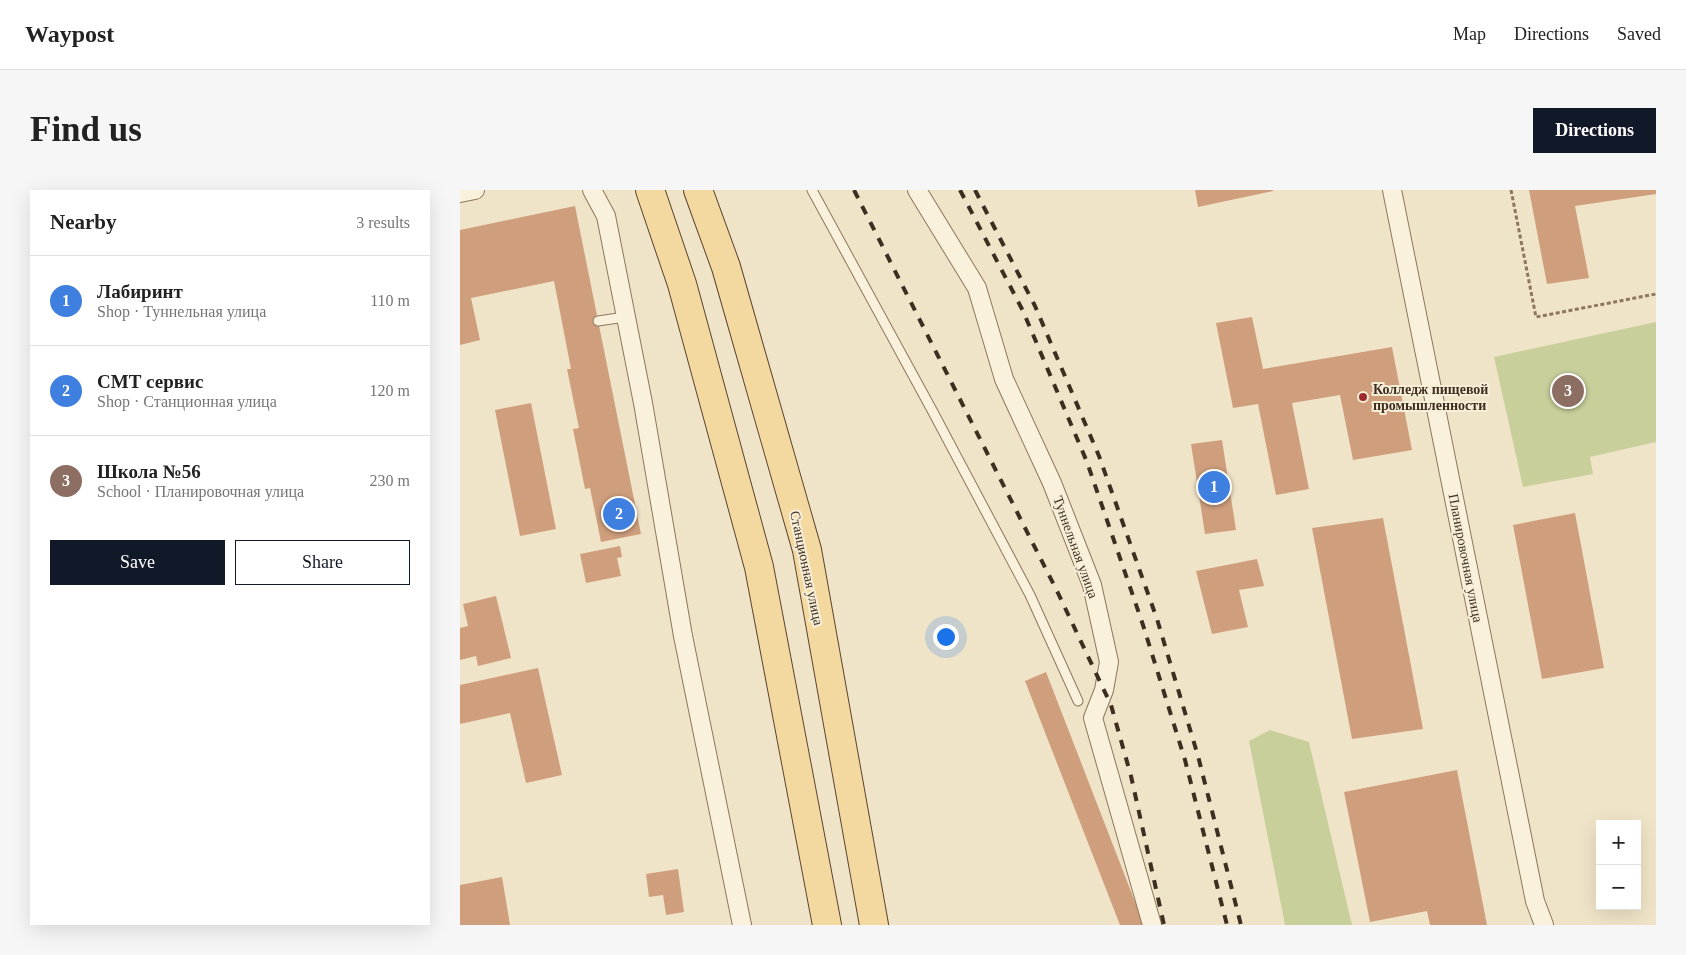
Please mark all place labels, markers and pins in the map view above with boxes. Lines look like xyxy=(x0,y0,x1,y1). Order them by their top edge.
pin: 3 xyxy=(1552,372,1584,410)
place label: Колледж пищевой промышленности xyxy=(1373,382,1488,413)
marker: Колледж пищевой промышленности xyxy=(1357,391,1369,403)
pin: 1 xyxy=(1198,468,1230,506)
pin: 2 xyxy=(603,495,635,533)

